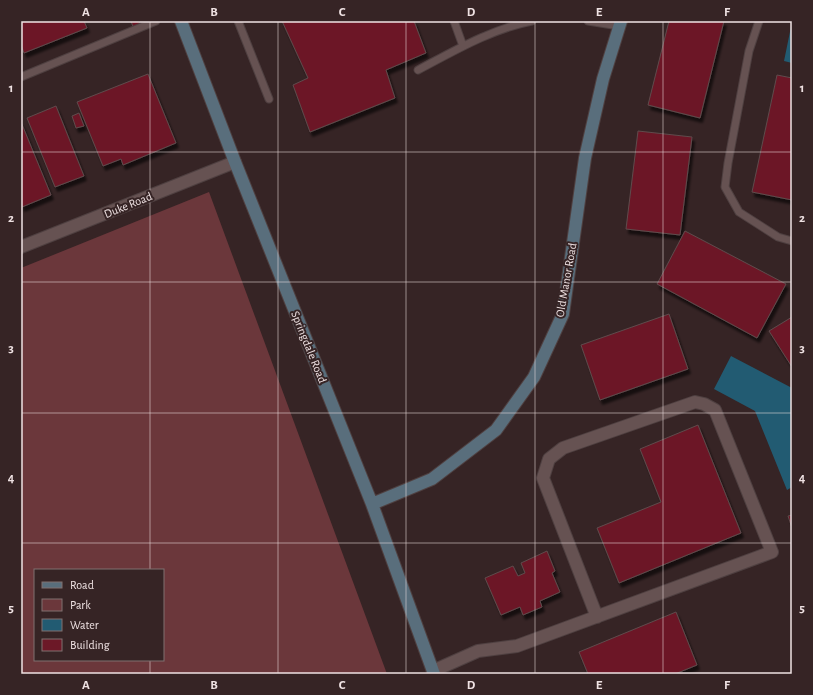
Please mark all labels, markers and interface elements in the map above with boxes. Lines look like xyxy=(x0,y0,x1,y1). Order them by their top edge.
text: A xyxy=(82,6,90,19)
text: B xyxy=(210,6,218,19)
text: C xyxy=(339,6,346,19)
text: D xyxy=(467,6,476,19)
text: E xyxy=(596,6,603,19)
text: F xyxy=(724,6,731,19)
text: 1 xyxy=(9,82,13,95)
text: 1 xyxy=(800,82,804,95)
street label: Duke Road xyxy=(102,190,154,220)
text: 2 xyxy=(8,212,14,225)
text: 2 xyxy=(799,212,805,225)
street label: Old Manor Road xyxy=(554,242,578,318)
street label: Springdale Road xyxy=(289,309,329,385)
text: 3 xyxy=(8,342,14,355)
text: 3 xyxy=(799,342,805,355)
text: 4 xyxy=(8,472,15,485)
text: 4 xyxy=(799,472,806,485)
legend xyxy=(34,569,164,661)
text: Road xyxy=(70,579,94,591)
text: Park xyxy=(70,599,91,611)
text: 5 xyxy=(8,602,14,615)
text: 5 xyxy=(799,602,805,615)
text: Water xyxy=(70,619,99,631)
text: Building xyxy=(70,639,110,651)
text: A xyxy=(82,679,90,692)
text: B xyxy=(210,679,218,692)
text: C xyxy=(339,679,346,692)
text: D xyxy=(467,679,476,692)
text: E xyxy=(596,679,603,692)
text: F xyxy=(724,679,731,692)

